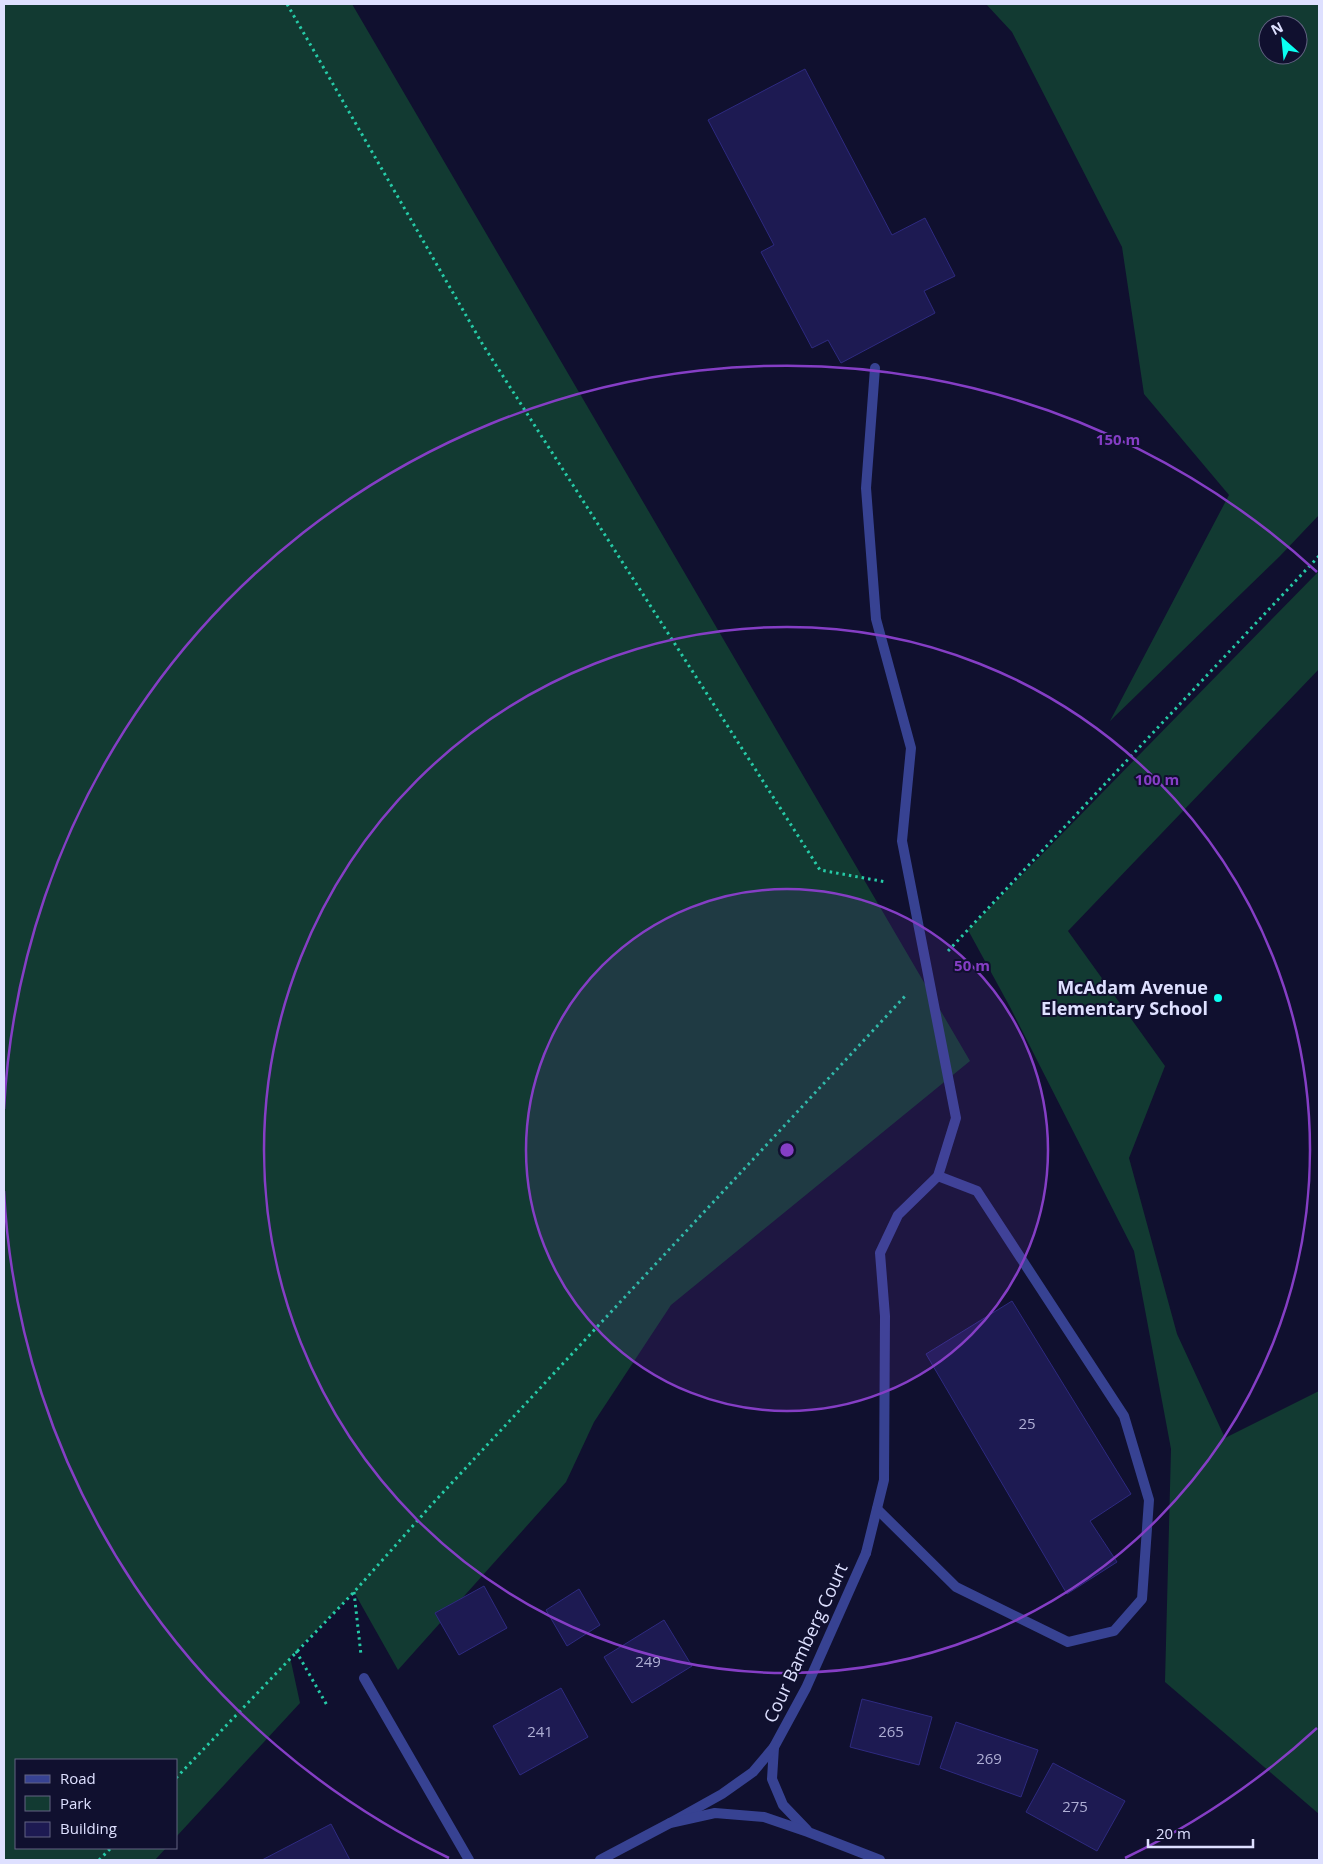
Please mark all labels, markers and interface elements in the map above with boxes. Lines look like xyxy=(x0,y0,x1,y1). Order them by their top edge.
north arrow xyxy=(1258,15,1308,65)
text: N xyxy=(1267,17,1286,39)
text: 150 m xyxy=(1096,429,1140,449)
text: 100 m xyxy=(1135,769,1179,789)
text: 50 m xyxy=(954,955,990,975)
place label: McAdam Avenue Elementary School xyxy=(1041,975,1208,1020)
marker: McAdam Avenue Elementary School xyxy=(1212,992,1224,1004)
centre of rings xyxy=(778,1141,796,1159)
house number: 25 xyxy=(1018,1413,1036,1433)
street label: Cour Bamberg Court xyxy=(758,1559,853,1726)
house number: 249 xyxy=(635,1651,661,1671)
house number: 241 xyxy=(527,1721,553,1741)
house number: 265 xyxy=(878,1721,904,1741)
house number: 269 xyxy=(976,1748,1002,1768)
legend xyxy=(15,1759,178,1849)
text: Road xyxy=(60,1768,96,1788)
text: Park xyxy=(60,1793,91,1813)
house number: 275 xyxy=(1062,1796,1088,1816)
scale bar xyxy=(1148,1816,1253,1848)
text: Building xyxy=(60,1818,117,1838)
text: 20 m xyxy=(1156,1823,1191,1843)

